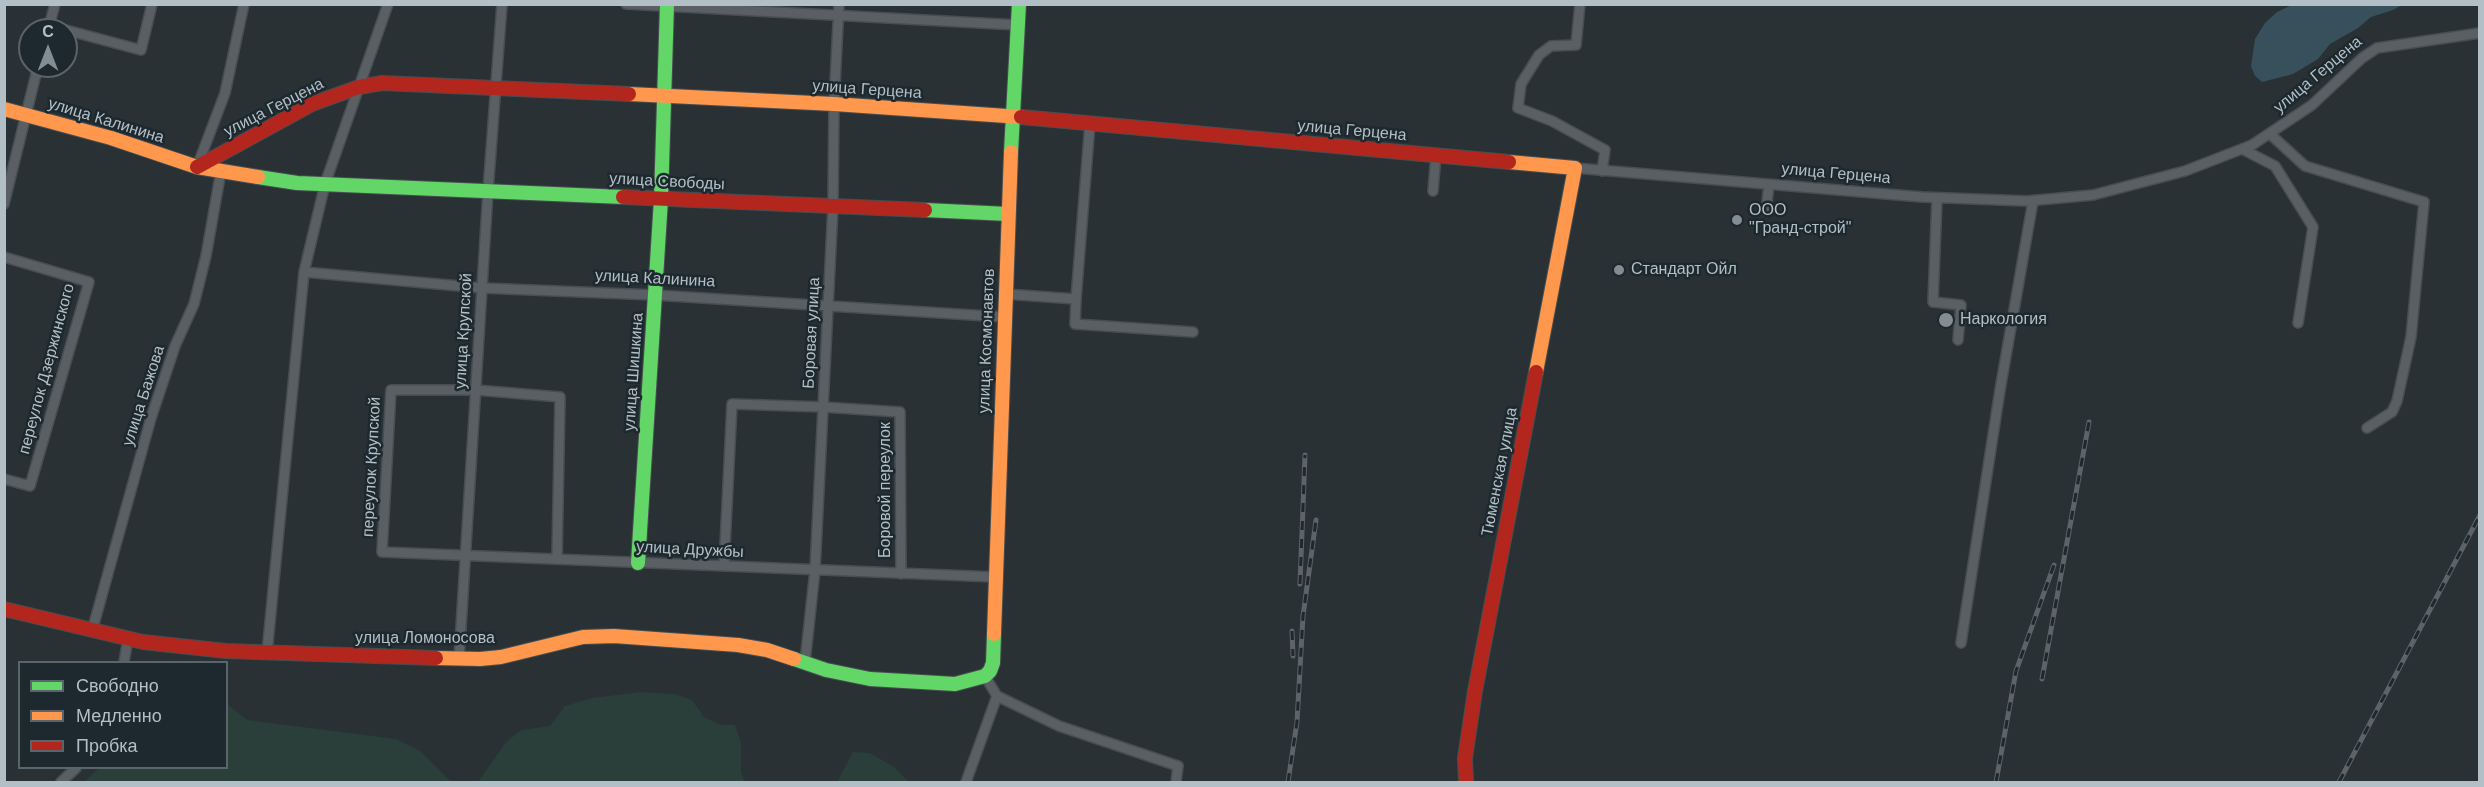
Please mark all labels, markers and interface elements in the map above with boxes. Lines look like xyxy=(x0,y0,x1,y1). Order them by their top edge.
north arrow xyxy=(18,18,78,78)
text: С xyxy=(42,23,54,40)
street label: улица Герцена xyxy=(2270,32,2366,118)
street label: улица Герцена xyxy=(221,75,327,141)
street label: улица Герцена xyxy=(812,77,922,103)
street label: улица Калинина xyxy=(46,94,166,148)
street label: улица Герцена xyxy=(1297,117,1407,145)
street label: улица Герцена xyxy=(1781,160,1891,188)
street label: улица Свободы xyxy=(609,169,725,195)
place label: ООО "Гранд-строй" xyxy=(1749,201,1851,239)
marker: ООО "Гранд-строй" xyxy=(1730,213,1744,227)
place label: Стандарт Ойл xyxy=(1631,260,1737,280)
marker: Стандарт Ойл xyxy=(1612,263,1626,277)
street label: улица Калинина xyxy=(594,266,716,292)
street label: улица Космонавтов xyxy=(975,268,999,414)
street label: улица Крупской xyxy=(451,273,477,389)
street label: Боровая улица xyxy=(799,277,825,389)
street label: переулок Дзержинского xyxy=(15,282,79,456)
place label: Наркология xyxy=(1960,310,2047,330)
marker: Наркология xyxy=(1937,311,1955,329)
street label: улица Шишкина xyxy=(620,312,648,432)
street label: улица Бажова xyxy=(119,343,169,449)
street label: переулок Крупской xyxy=(359,396,385,538)
street label: Тюменская улица xyxy=(1478,406,1522,538)
street label: Боровой переулок xyxy=(876,422,896,558)
street label: улица Дружбы xyxy=(636,538,744,562)
street label: улица Ломоносова xyxy=(355,629,495,649)
legend xyxy=(18,661,228,769)
text: Свободно xyxy=(76,676,159,696)
text: Медленно xyxy=(76,706,162,726)
text: Пробка xyxy=(76,736,138,756)

